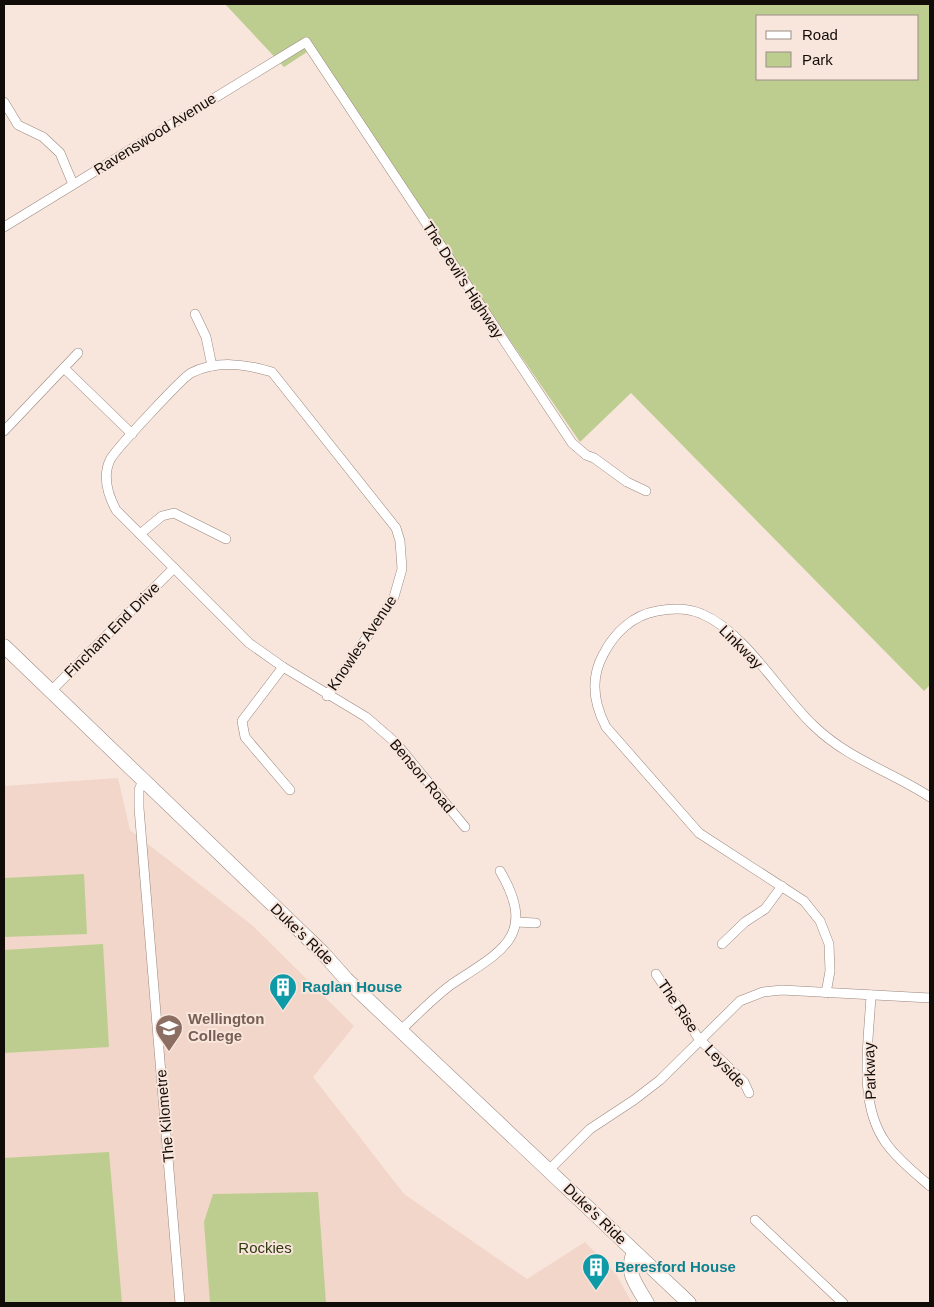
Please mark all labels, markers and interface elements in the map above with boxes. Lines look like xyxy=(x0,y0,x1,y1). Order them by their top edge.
legend xyxy=(756,15,919,80)
text: Road xyxy=(802,26,838,43)
text: Park xyxy=(802,51,833,68)
street label: Ravenswood Avenue xyxy=(91,89,219,178)
street label: The Devil's Highway xyxy=(419,218,508,342)
street label: Fincham End Drive xyxy=(61,579,163,681)
street label: Knowles Avenue xyxy=(324,592,400,693)
street label: Linkway xyxy=(716,621,767,672)
street label: Benson Road xyxy=(387,735,458,816)
street label: Duke's Ride xyxy=(268,900,337,968)
building icon: Raglan House xyxy=(268,972,298,1011)
street label: The Rise xyxy=(655,976,702,1035)
place label: Raglan House xyxy=(302,978,402,995)
place label: Wellington College xyxy=(188,1010,264,1044)
school or university icon: Wellington College xyxy=(154,1013,184,1052)
street label: Leyside xyxy=(702,1041,749,1090)
street label: Parkway xyxy=(860,1041,879,1100)
street label: The Kilometre xyxy=(152,1069,177,1163)
street label: Duke's Ride xyxy=(561,1180,630,1248)
park label: Rockies xyxy=(238,1239,292,1256)
building icon: Beresford House xyxy=(581,1252,611,1291)
place label: Beresford House xyxy=(615,1258,736,1275)

